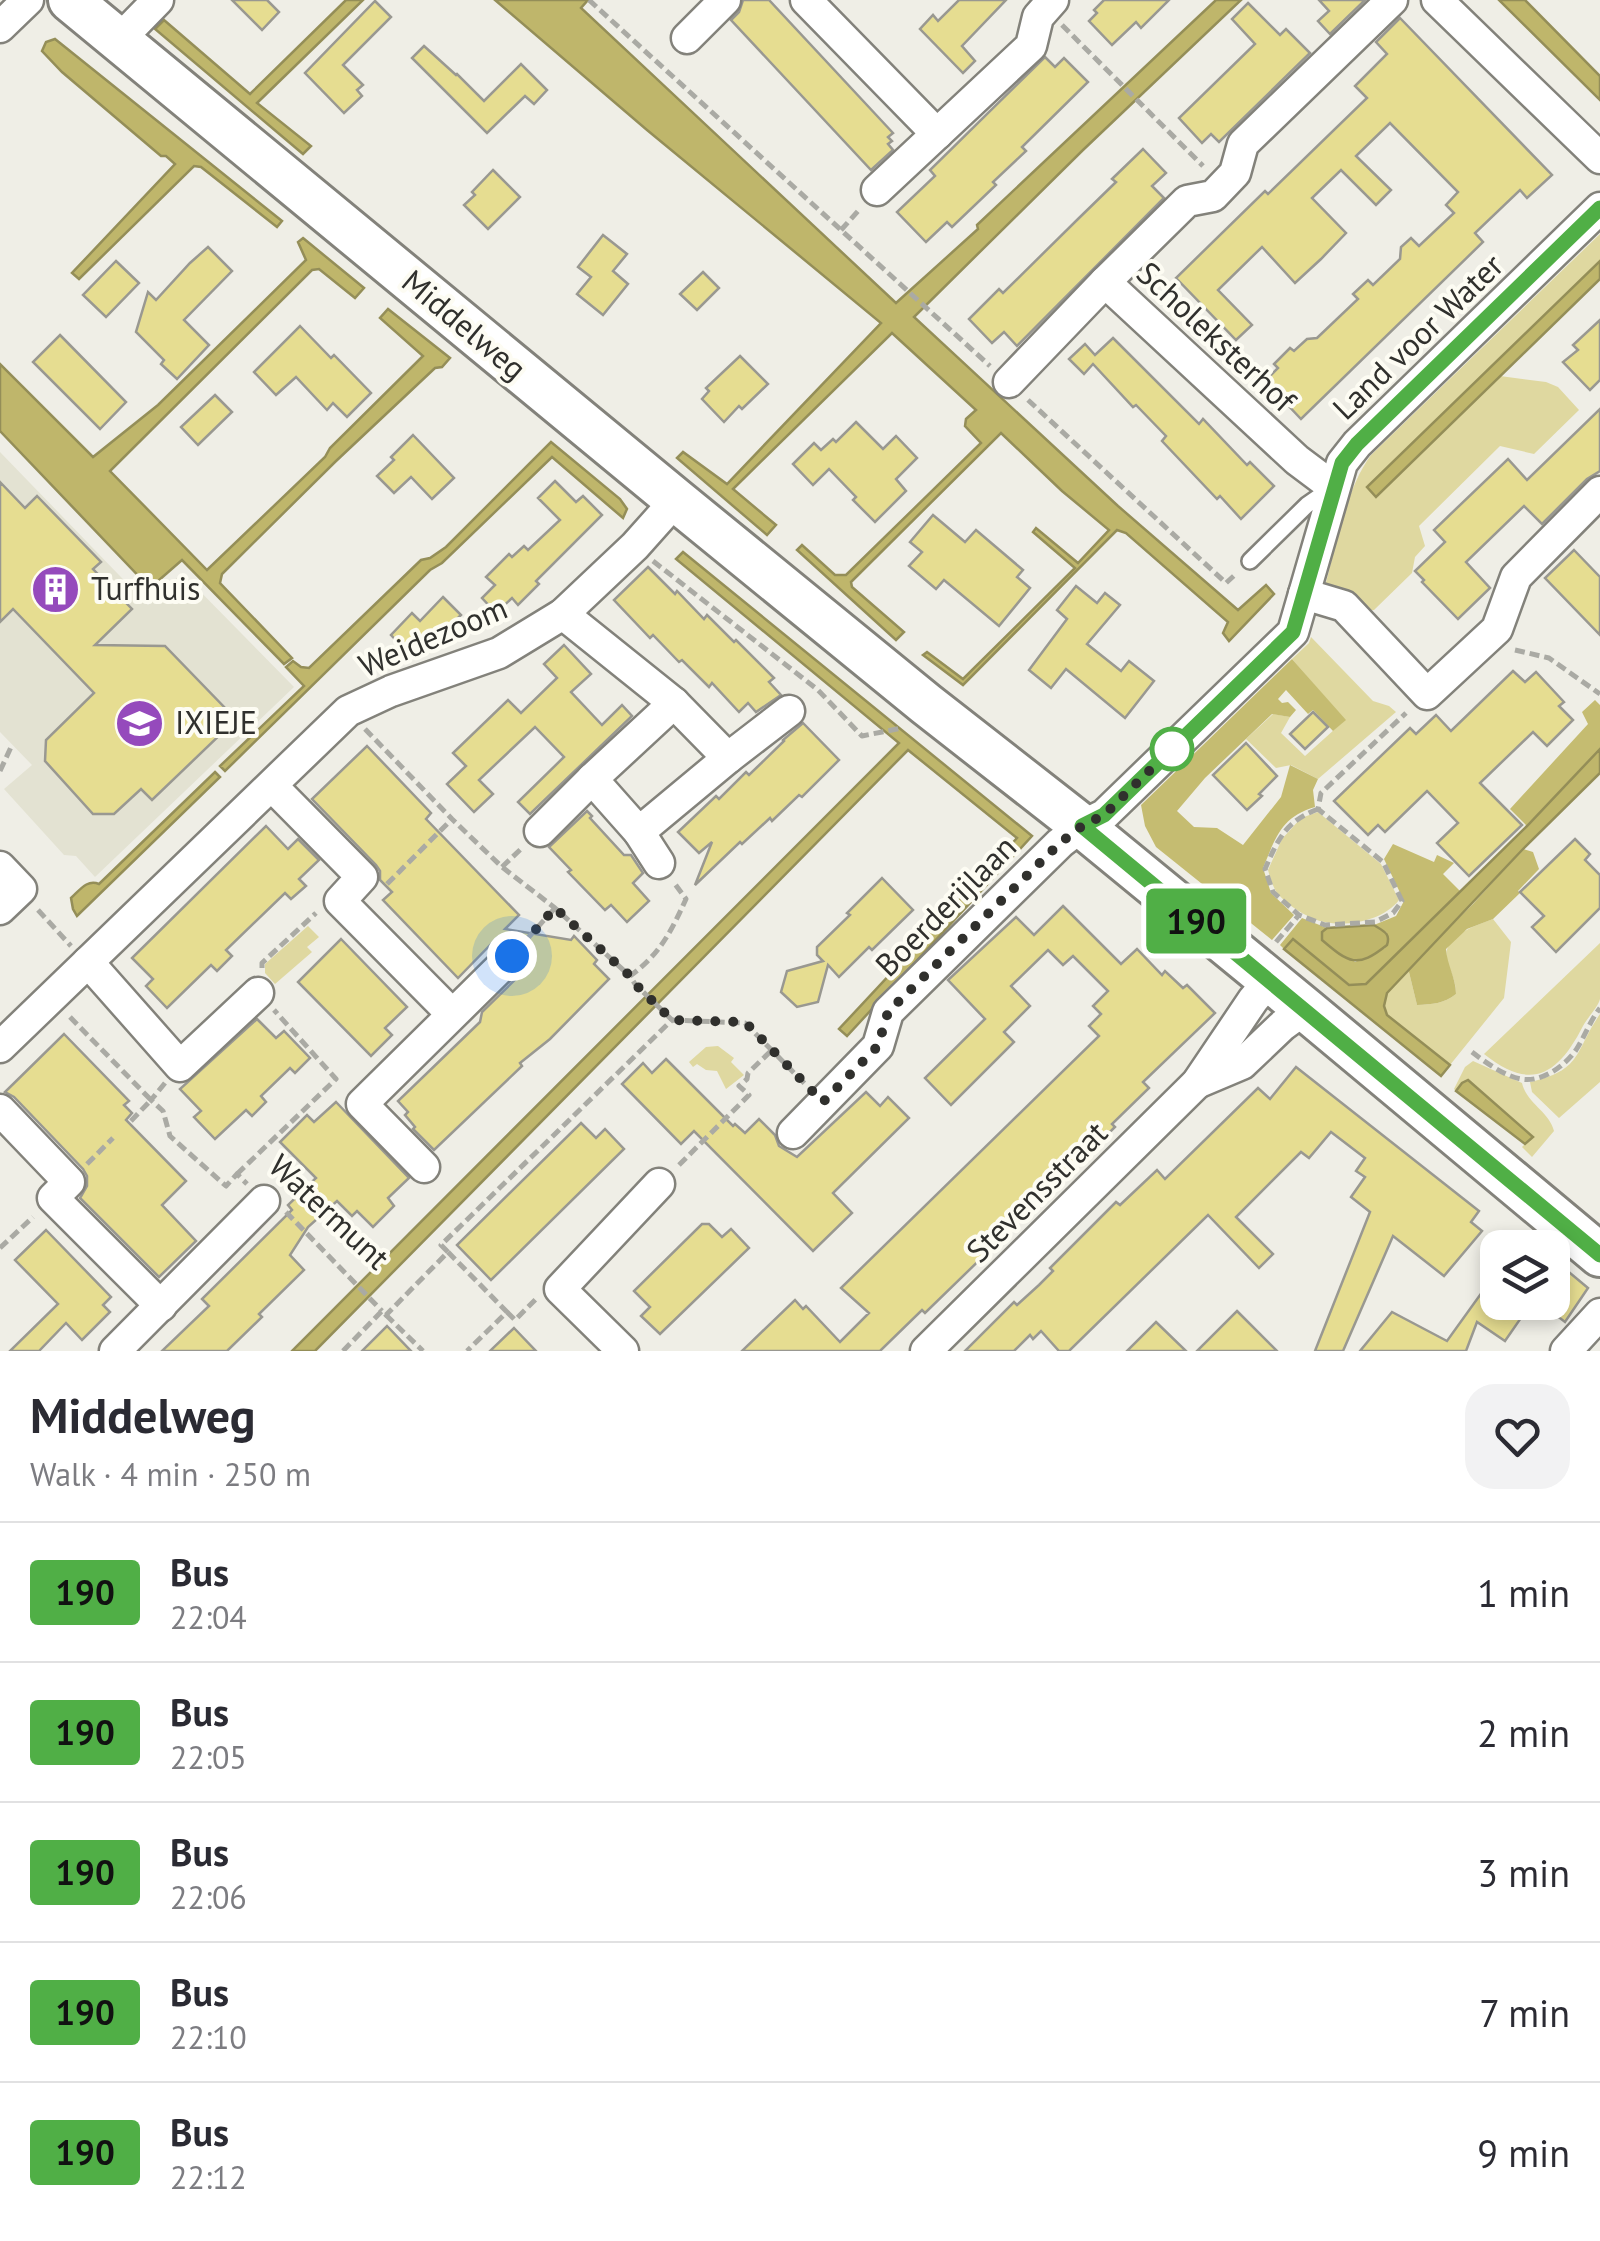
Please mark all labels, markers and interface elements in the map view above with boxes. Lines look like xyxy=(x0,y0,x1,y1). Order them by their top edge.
street label: Land voor Water xyxy=(1323,244,1512,428)
street label: Scholeksterhof xyxy=(1128,252,1306,422)
street label: Middelweg xyxy=(394,260,536,389)
building icon: Turfhuis xyxy=(30,563,82,615)
place label: Turfhuis xyxy=(91,567,201,609)
street label: Weidezoom xyxy=(352,586,513,686)
school or university icon: IXIEJE xyxy=(114,697,166,749)
place label: IXIEJE xyxy=(175,701,257,743)
unlabelled marker xyxy=(1151,728,1193,770)
street label: Boerderijlaan xyxy=(866,826,1025,985)
line badge: 190 xyxy=(1138,888,1254,954)
text: 190 xyxy=(1166,898,1226,944)
your location xyxy=(487,931,537,981)
street label: Stevensstraat xyxy=(957,1112,1116,1271)
street label: Watermunt xyxy=(260,1145,399,1278)
map controls xyxy=(1480,1230,1570,1320)
button: layers xyxy=(1480,1230,1570,1320)
text: Middelweg xyxy=(30,1384,256,1446)
button: heart xyxy=(1465,1384,1570,1489)
text: Walk · 4 min · 250 m xyxy=(30,1453,311,1495)
text: Bus xyxy=(170,1547,229,1596)
text: 1 min xyxy=(1477,1568,1570,1617)
text: 190 xyxy=(55,1569,115,1615)
text: 22:04 xyxy=(170,1596,247,1638)
text: Bus xyxy=(170,1687,229,1736)
text: 2 min xyxy=(1477,1708,1570,1757)
text: 190 xyxy=(55,1709,115,1755)
text: 22:05 xyxy=(170,1736,247,1778)
text: Bus xyxy=(170,1827,229,1876)
text: 3 min xyxy=(1477,1848,1570,1897)
text: 190 xyxy=(55,1849,115,1895)
text: 22:06 xyxy=(170,1876,247,1918)
text: Bus xyxy=(170,1967,229,2016)
text: 7 min xyxy=(1479,1988,1570,2037)
text: 190 xyxy=(55,1989,115,2035)
text: 22:10 xyxy=(170,2016,247,2058)
text: Bus xyxy=(170,2107,229,2156)
text: 9 min xyxy=(1477,2128,1570,2177)
text: 190 xyxy=(55,2129,115,2175)
text: 22:12 xyxy=(170,2156,247,2198)

